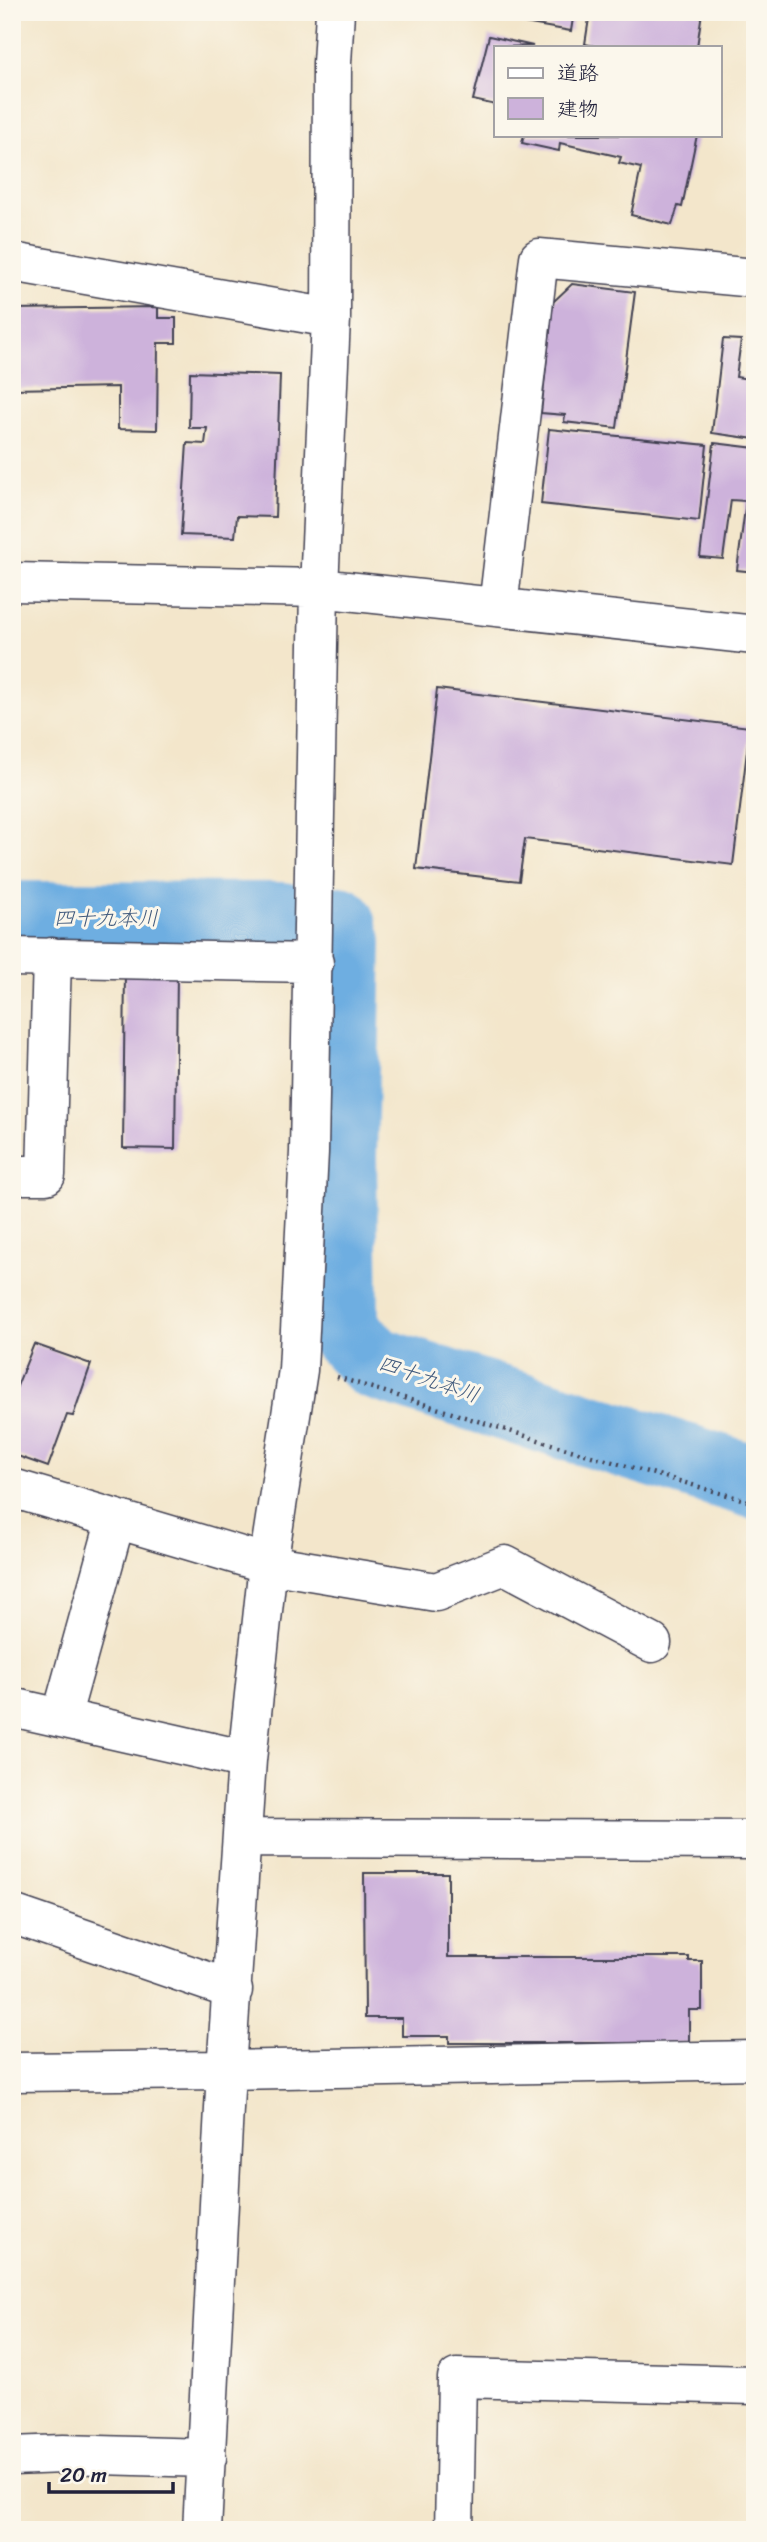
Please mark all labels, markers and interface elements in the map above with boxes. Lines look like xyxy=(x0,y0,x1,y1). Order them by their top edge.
legend xyxy=(494,46,722,136)
text: 道路 xyxy=(557,54,599,92)
text: 建物 xyxy=(557,90,599,128)
water label: 四十九本川 xyxy=(54,899,159,937)
water label: 四十九本川 xyxy=(373,1344,485,1414)
scale bar xyxy=(49,2451,173,2495)
text: 20 m xyxy=(60,2456,107,2494)

